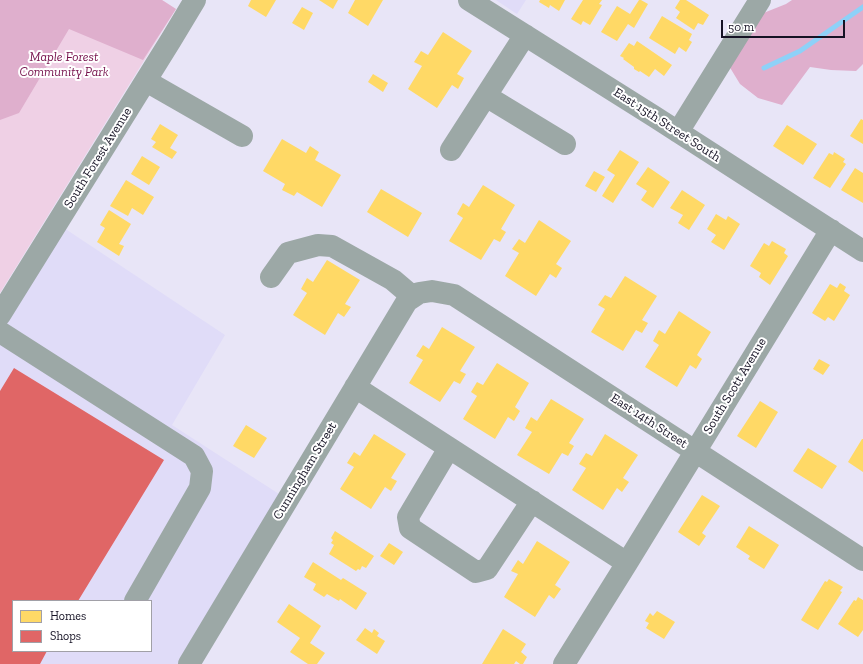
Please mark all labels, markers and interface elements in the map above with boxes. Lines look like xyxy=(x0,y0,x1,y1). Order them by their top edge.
scale bar xyxy=(723,12,847,38)
text: 50 m xyxy=(728,20,754,34)
park label: Maple Forest Community Park xyxy=(19,49,109,80)
street label: East 15th Street South xyxy=(611,85,723,165)
street label: South Forest Avenue xyxy=(61,105,135,211)
street label: South Scott Avenue xyxy=(700,335,770,437)
street label: East 14th Street xyxy=(608,390,690,452)
street label: Cunningham Street xyxy=(270,420,340,522)
legend xyxy=(12,600,152,652)
text: Homes xyxy=(50,609,86,623)
text: Shops xyxy=(50,629,81,643)

